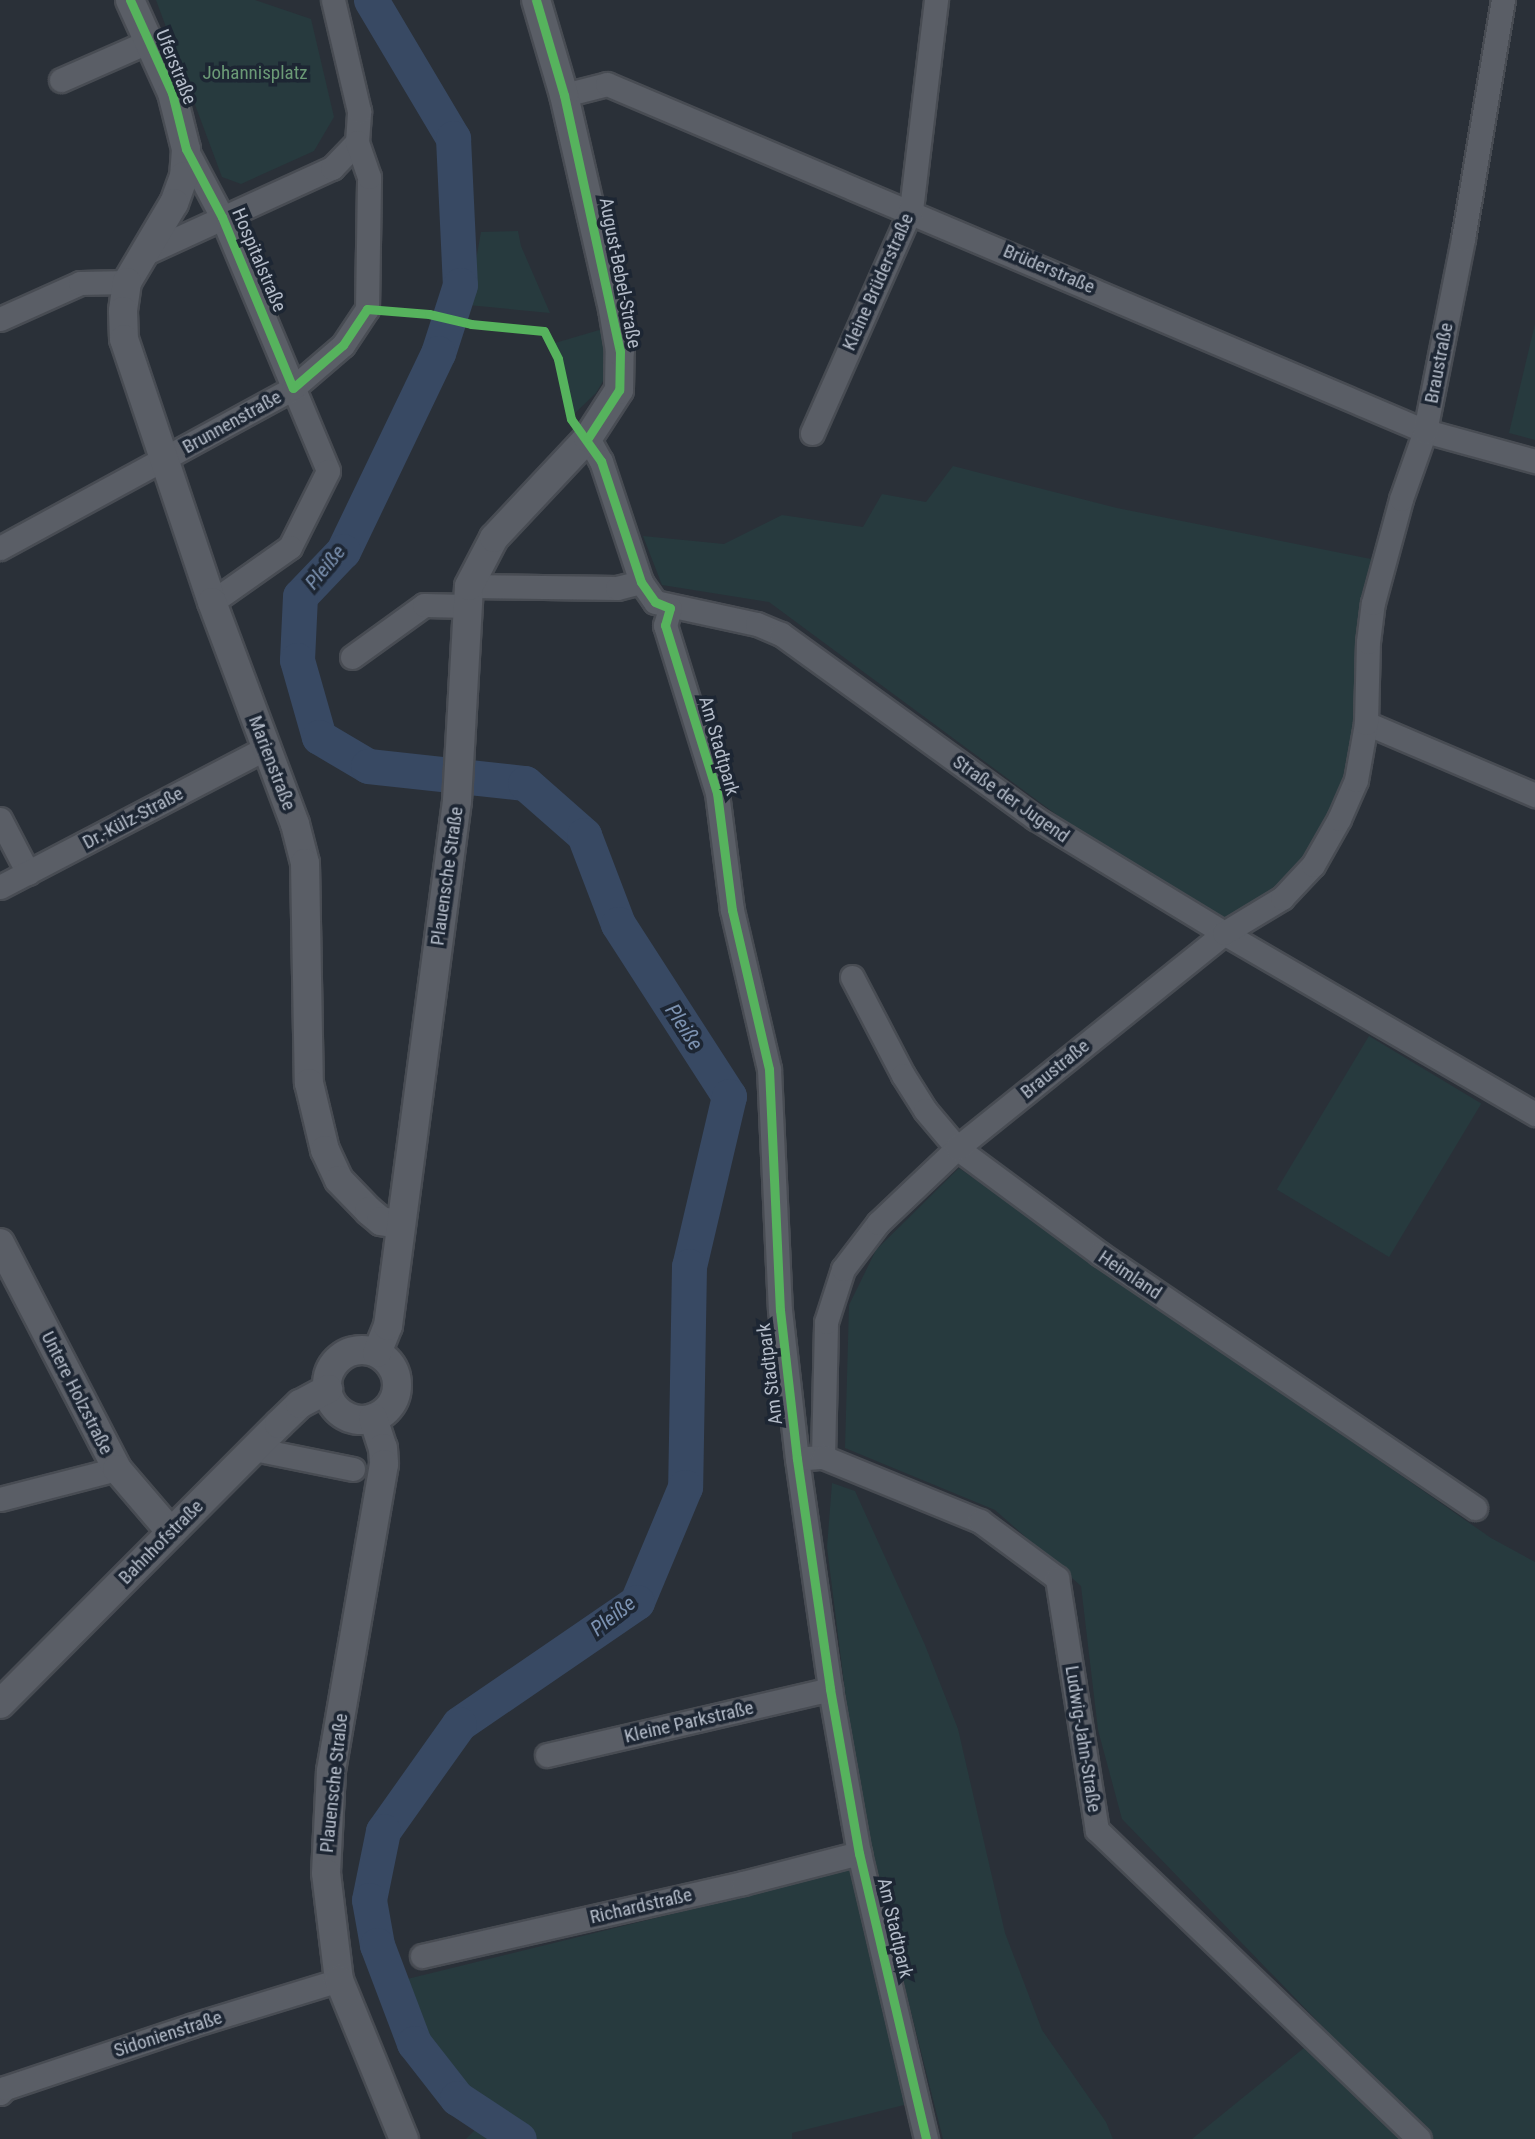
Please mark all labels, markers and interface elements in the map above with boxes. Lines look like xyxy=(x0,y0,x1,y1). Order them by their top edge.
street label: Uferstraße xyxy=(151,26,201,108)
park label: Johannisplatz xyxy=(202,62,308,84)
street label: August-Bebel-Straße xyxy=(594,196,646,350)
street label: Hospitalstraße xyxy=(227,205,291,315)
street label: Kleine Brüderstraße xyxy=(838,210,918,354)
street label: Brüderstraße xyxy=(1000,240,1098,298)
street label: Braustraße xyxy=(1420,321,1458,405)
street label: Brunnenstraße xyxy=(179,385,285,459)
water label: Pleiße xyxy=(299,540,351,594)
street label: Am Stadtpark xyxy=(694,694,744,798)
street label: Marienstraße xyxy=(244,713,300,813)
street label: Straße der Jugend xyxy=(948,750,1074,848)
street label: Dr.-Külz-Straße xyxy=(79,782,187,854)
street label: Plauensche Straße xyxy=(426,805,468,947)
water label: Pleiße xyxy=(660,999,708,1055)
street label: Braustraße xyxy=(1016,1034,1094,1104)
street label: Heimland xyxy=(1094,1246,1166,1304)
street label: Am Stadtpark xyxy=(752,1322,788,1426)
street label: Untere Holzstraße xyxy=(36,1328,118,1458)
street label: Bahnhofstraße xyxy=(114,1495,208,1589)
water label: Pleiße xyxy=(585,1591,641,1641)
street label: Ludwig-Jahn-Straße xyxy=(1060,1664,1106,1814)
street label: Kleine Parkstraße xyxy=(622,1696,756,1748)
street label: Plauensche Straße xyxy=(315,1712,353,1854)
street label: Am Stadtpark xyxy=(872,1876,918,1980)
street label: Richardstraße xyxy=(588,1883,694,1929)
street label: Sidonienstraße xyxy=(111,2006,225,2062)

